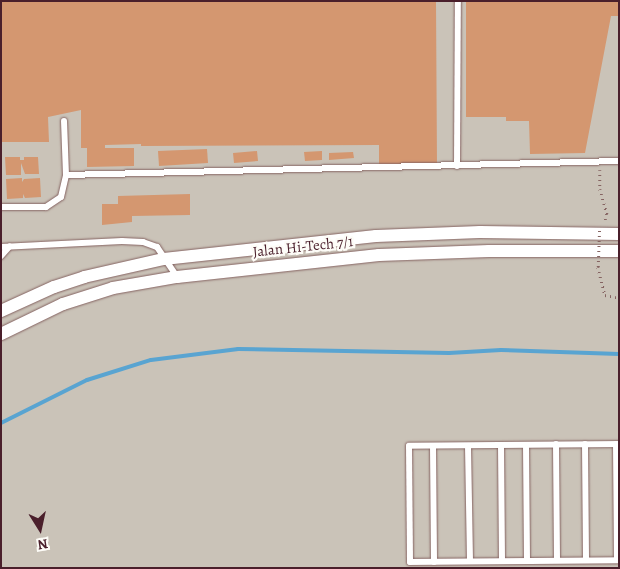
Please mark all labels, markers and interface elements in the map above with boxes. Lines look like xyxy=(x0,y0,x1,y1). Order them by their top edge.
street label: Jalan Hi-Tech 7/1 xyxy=(252,233,354,261)
north arrow xyxy=(15,504,65,554)
text: N xyxy=(36,534,49,555)

